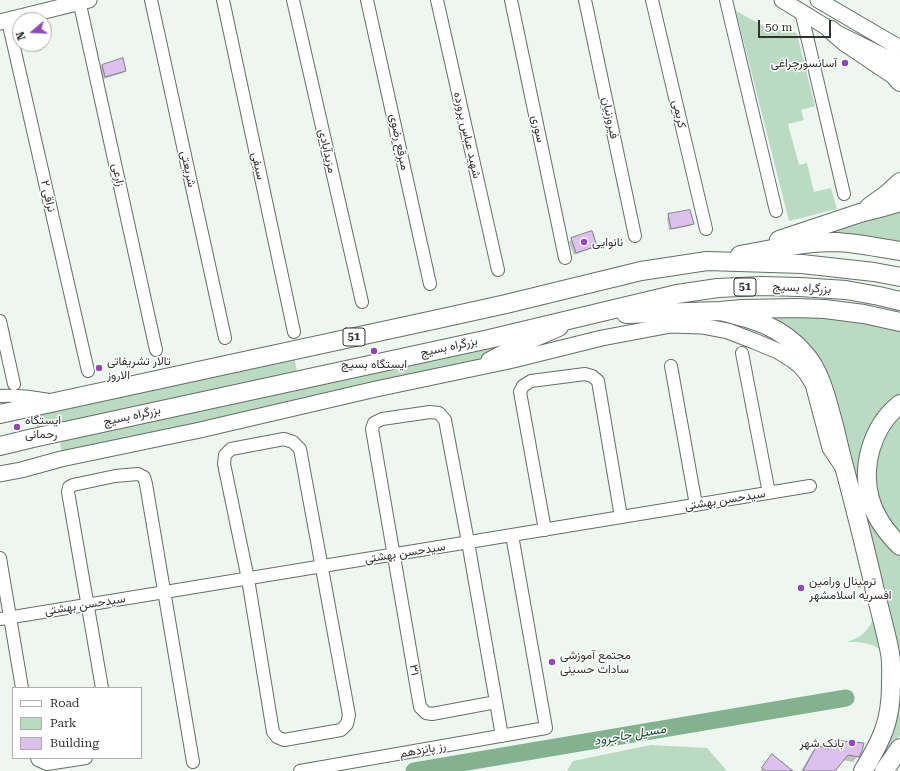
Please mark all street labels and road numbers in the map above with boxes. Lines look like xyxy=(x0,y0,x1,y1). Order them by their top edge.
street label: شهید عباس پرورده xyxy=(450,90,484,180)
street label: فیروزنیان xyxy=(599,96,621,140)
street label: کریمی xyxy=(669,98,689,130)
street label: مبرقع رضوی xyxy=(386,113,412,171)
street label: سوری xyxy=(528,114,548,144)
street label: مزیدآبادی xyxy=(315,128,339,174)
street label: شریعتی xyxy=(177,150,199,188)
street label: سیفی xyxy=(248,151,268,181)
street label: زارعی xyxy=(109,162,127,188)
street label: نراقی ۲ xyxy=(37,178,59,214)
road number: 51 xyxy=(734,278,756,296)
street label: بزرگراه بسیج xyxy=(772,279,832,297)
road number: 51 xyxy=(343,328,365,346)
street label: بزرگراه بسیج xyxy=(419,334,479,360)
street label: بزرگراه بسیج xyxy=(102,403,162,429)
street label: سیدحسن بهشتی xyxy=(683,486,767,514)
street label: سیدحسن بهشتی xyxy=(363,539,447,567)
street label: سیدحسن بهشتی xyxy=(43,591,127,619)
street label: ۳۱ xyxy=(406,663,422,677)
street label: رز پانزدهم xyxy=(399,739,447,761)

